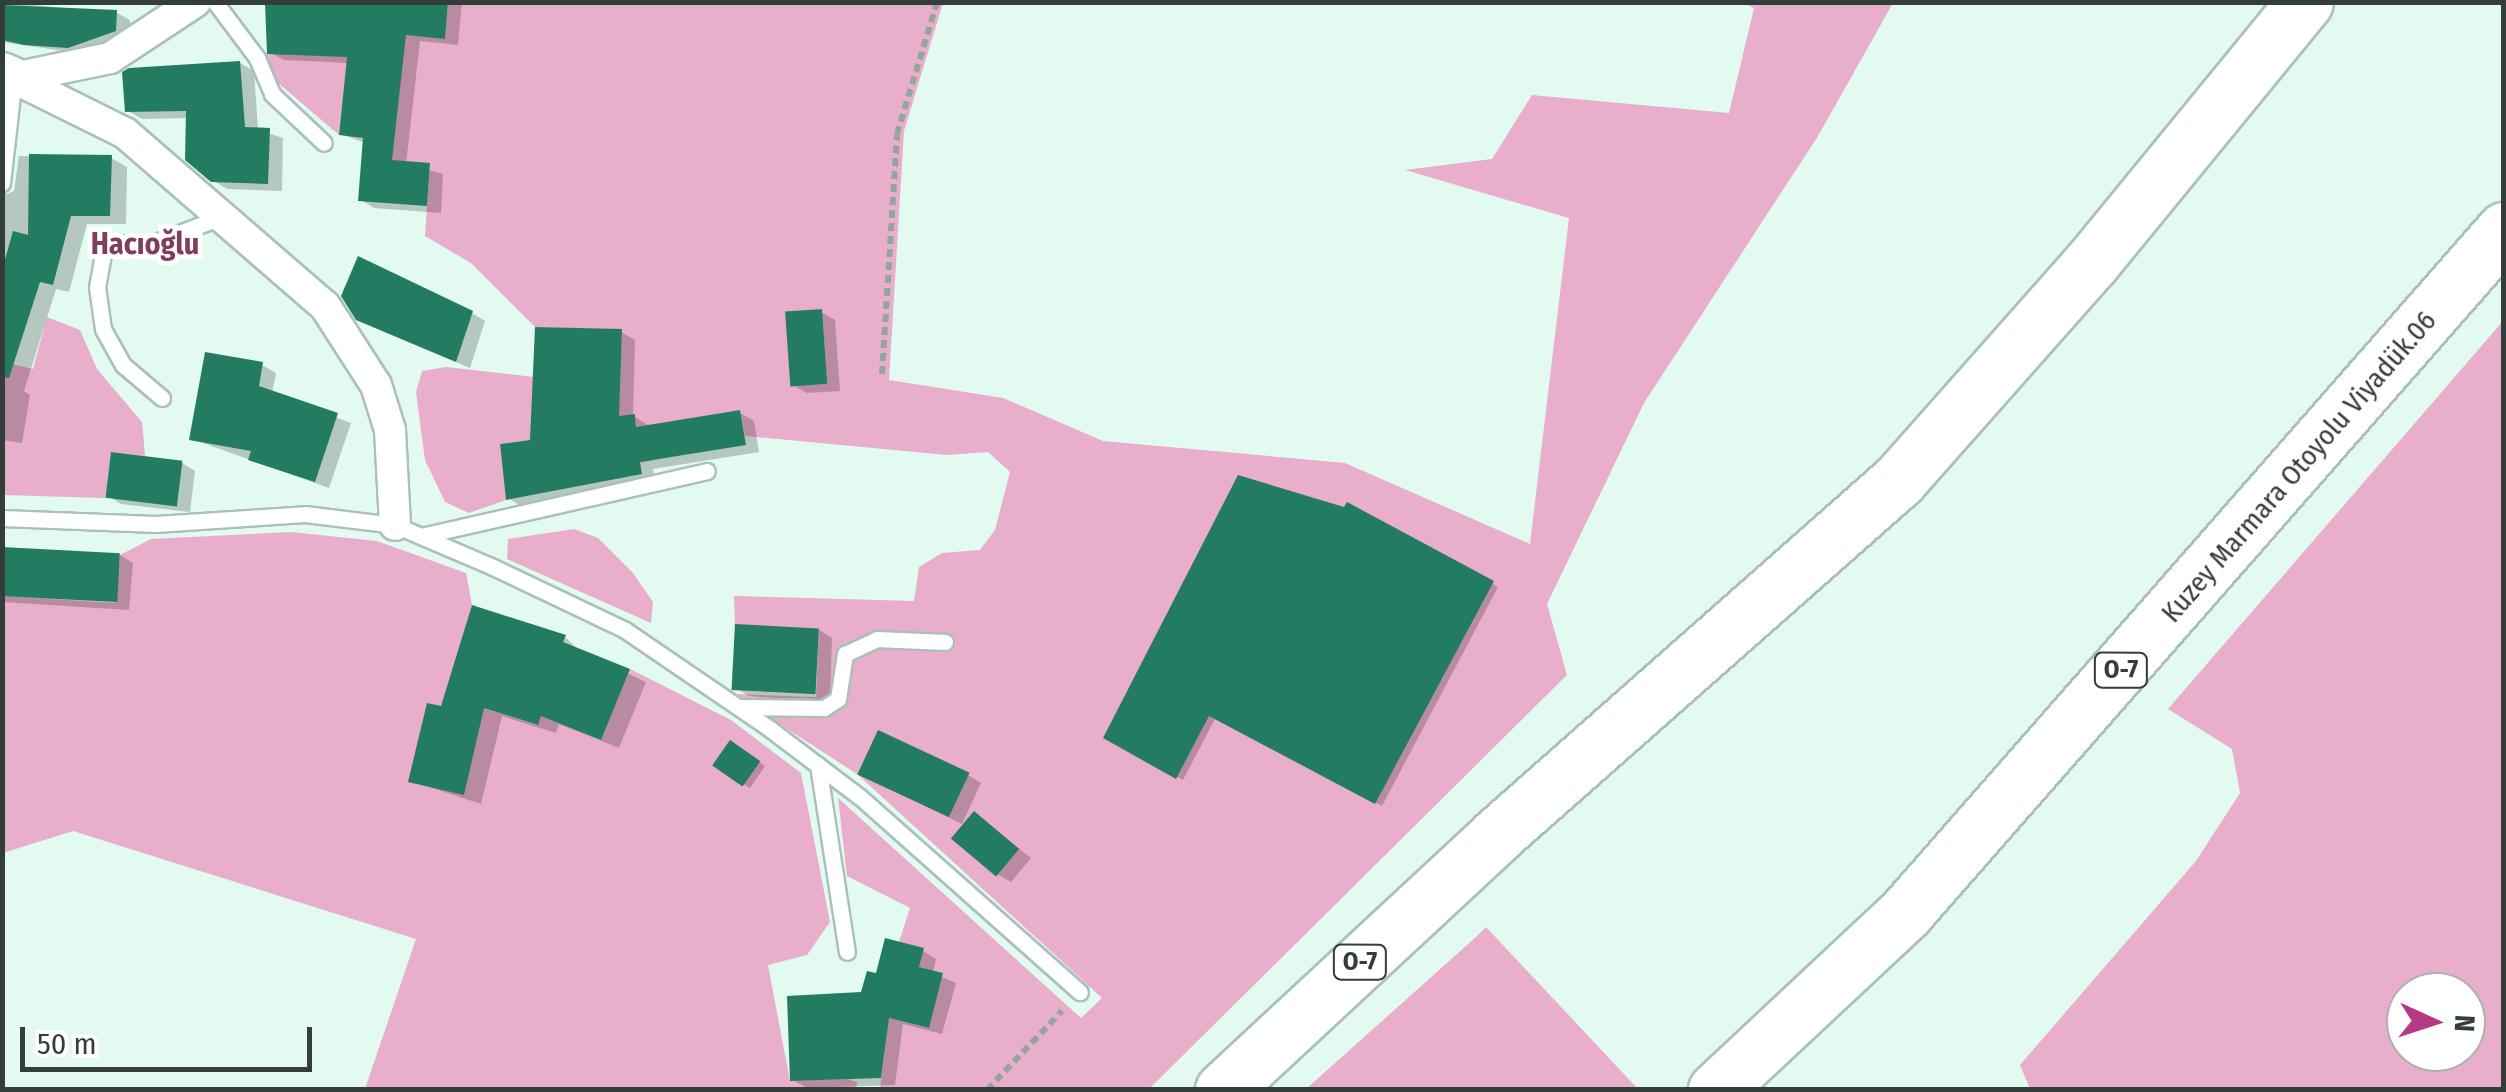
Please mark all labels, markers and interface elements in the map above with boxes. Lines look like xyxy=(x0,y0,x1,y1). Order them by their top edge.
district label: Hacıoğlu xyxy=(91,226,199,262)
street label: Kuzey Marmara Otoyolu Viyadük.06 xyxy=(2155,305,2443,629)
road number: O-7 xyxy=(2094,650,2148,690)
road number: O-7 xyxy=(1332,942,1388,982)
north arrow xyxy=(2386,972,2486,1072)
scale bar xyxy=(25,1007,318,1069)
text: N xyxy=(2448,1014,2481,1033)
text: 50 m xyxy=(37,1026,97,1062)

